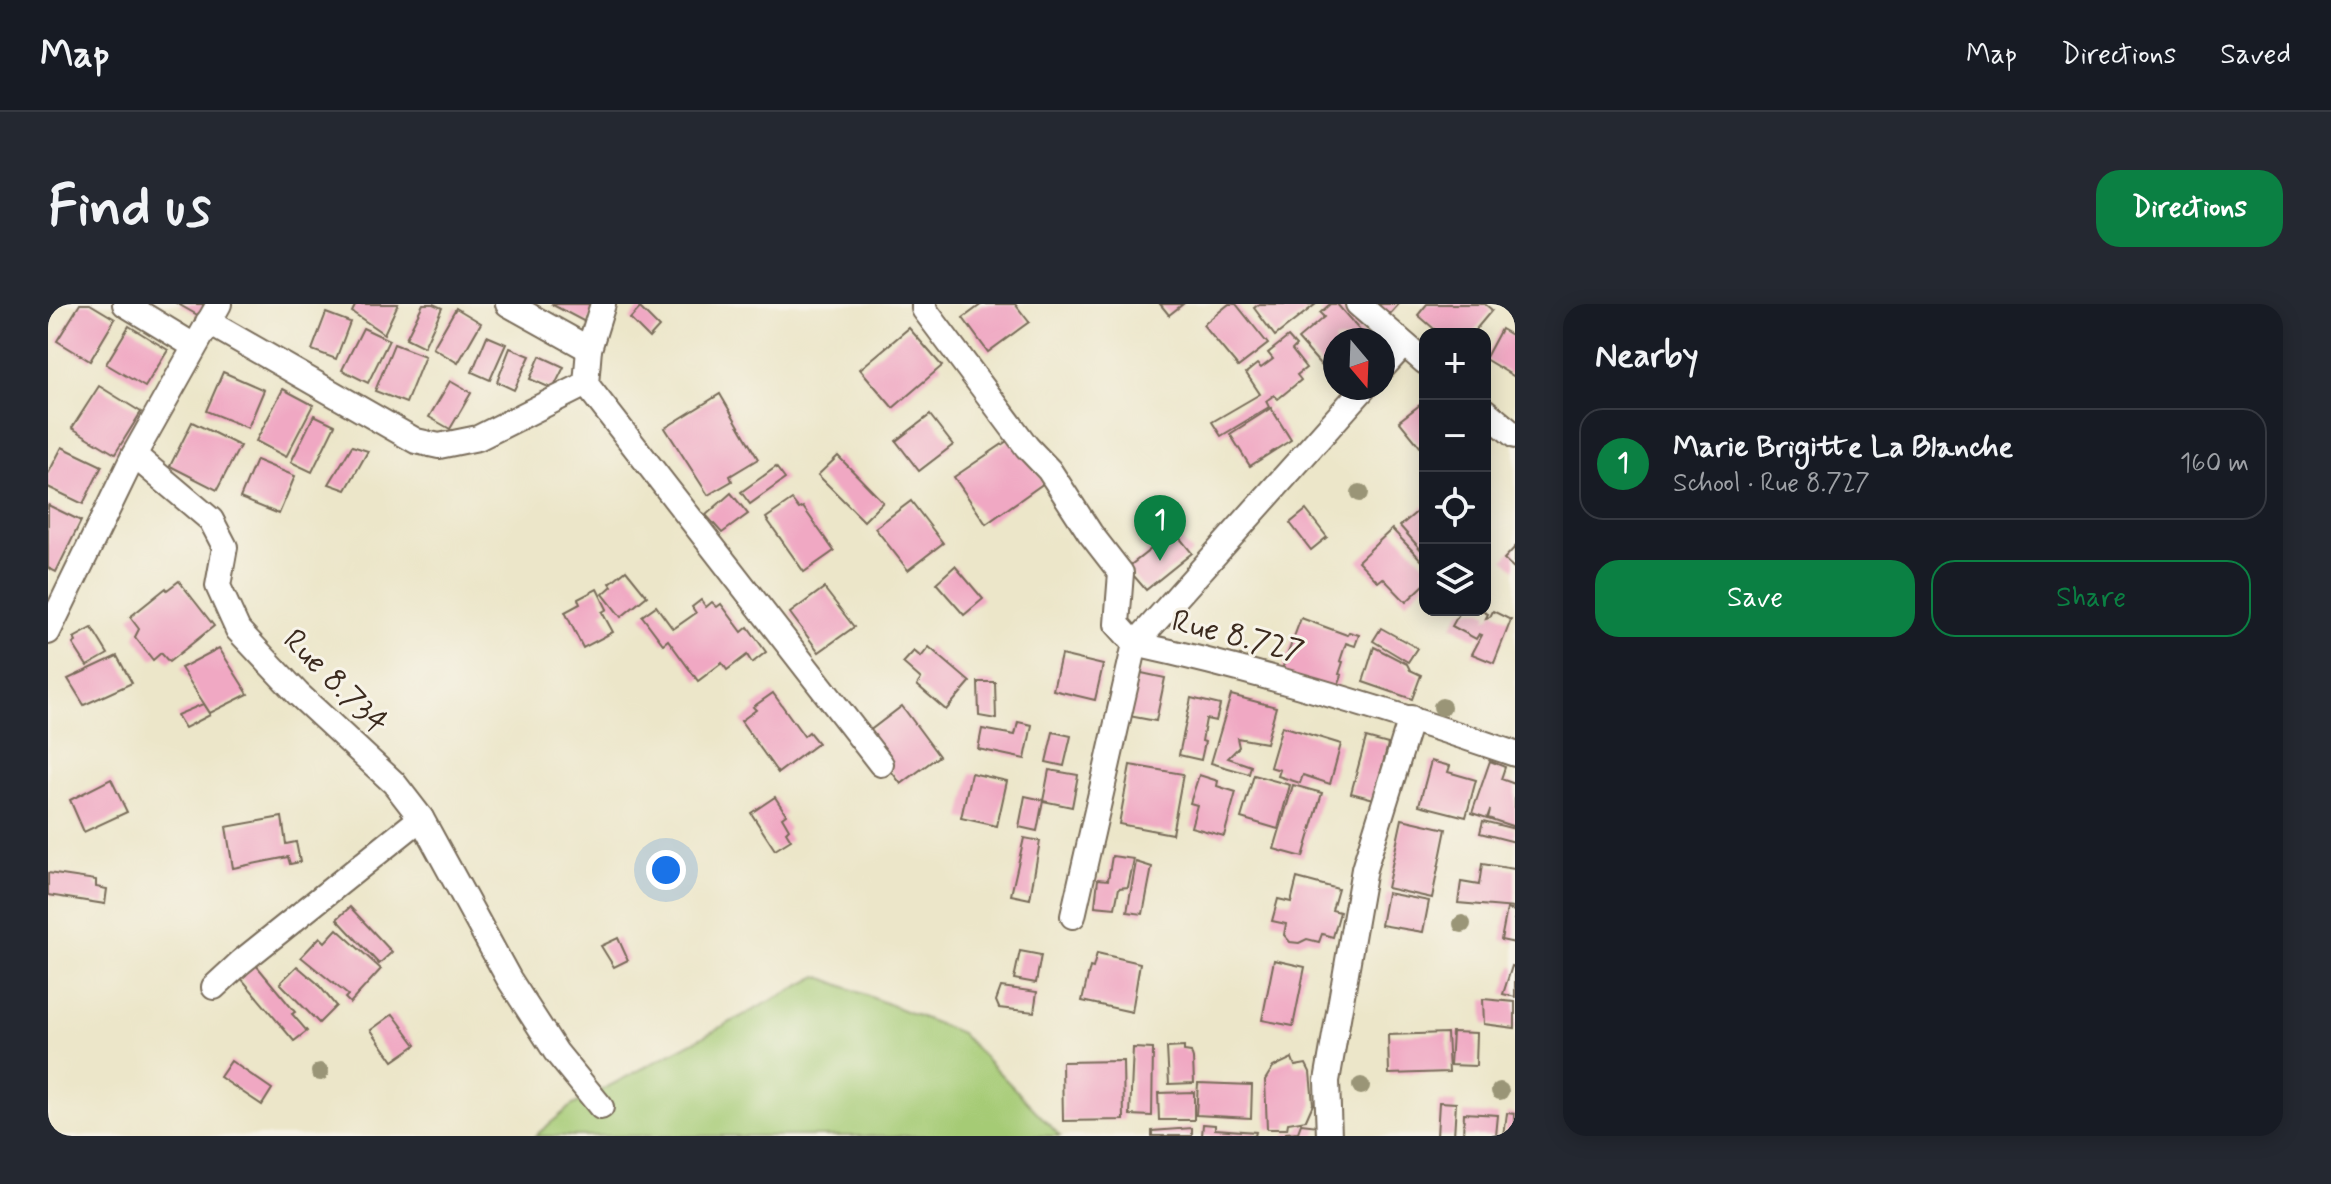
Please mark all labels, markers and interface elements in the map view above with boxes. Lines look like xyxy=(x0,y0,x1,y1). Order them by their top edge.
text: Map xyxy=(40,31,110,80)
text: Map xyxy=(1966,37,2017,74)
text: Directions xyxy=(2061,37,2176,74)
text: Saved xyxy=(2220,37,2291,74)
button: Directions xyxy=(2096,170,2283,247)
text: Find us xyxy=(48,172,211,245)
north arrow xyxy=(1323,328,1395,400)
map controls xyxy=(1419,328,1491,616)
button: + xyxy=(1419,328,1491,400)
text: Nearby xyxy=(1595,334,1699,379)
button: − xyxy=(1419,400,1491,472)
text: Marie Brigitte La Blanche xyxy=(1673,428,2013,467)
text: 1 xyxy=(1617,447,1629,481)
text: 160 m xyxy=(2180,447,2249,481)
text: School · Rue 8.727 xyxy=(1673,467,1870,501)
button: locate xyxy=(1419,472,1491,544)
pin: 1 xyxy=(1134,495,1186,561)
button: layers xyxy=(1419,544,1491,616)
button: Save xyxy=(1595,560,1915,637)
button: Share xyxy=(1931,560,2251,637)
street label: Rue 8.727 xyxy=(1167,600,1309,674)
street label: Rue 8.734 xyxy=(273,620,397,744)
your location xyxy=(646,850,686,890)

